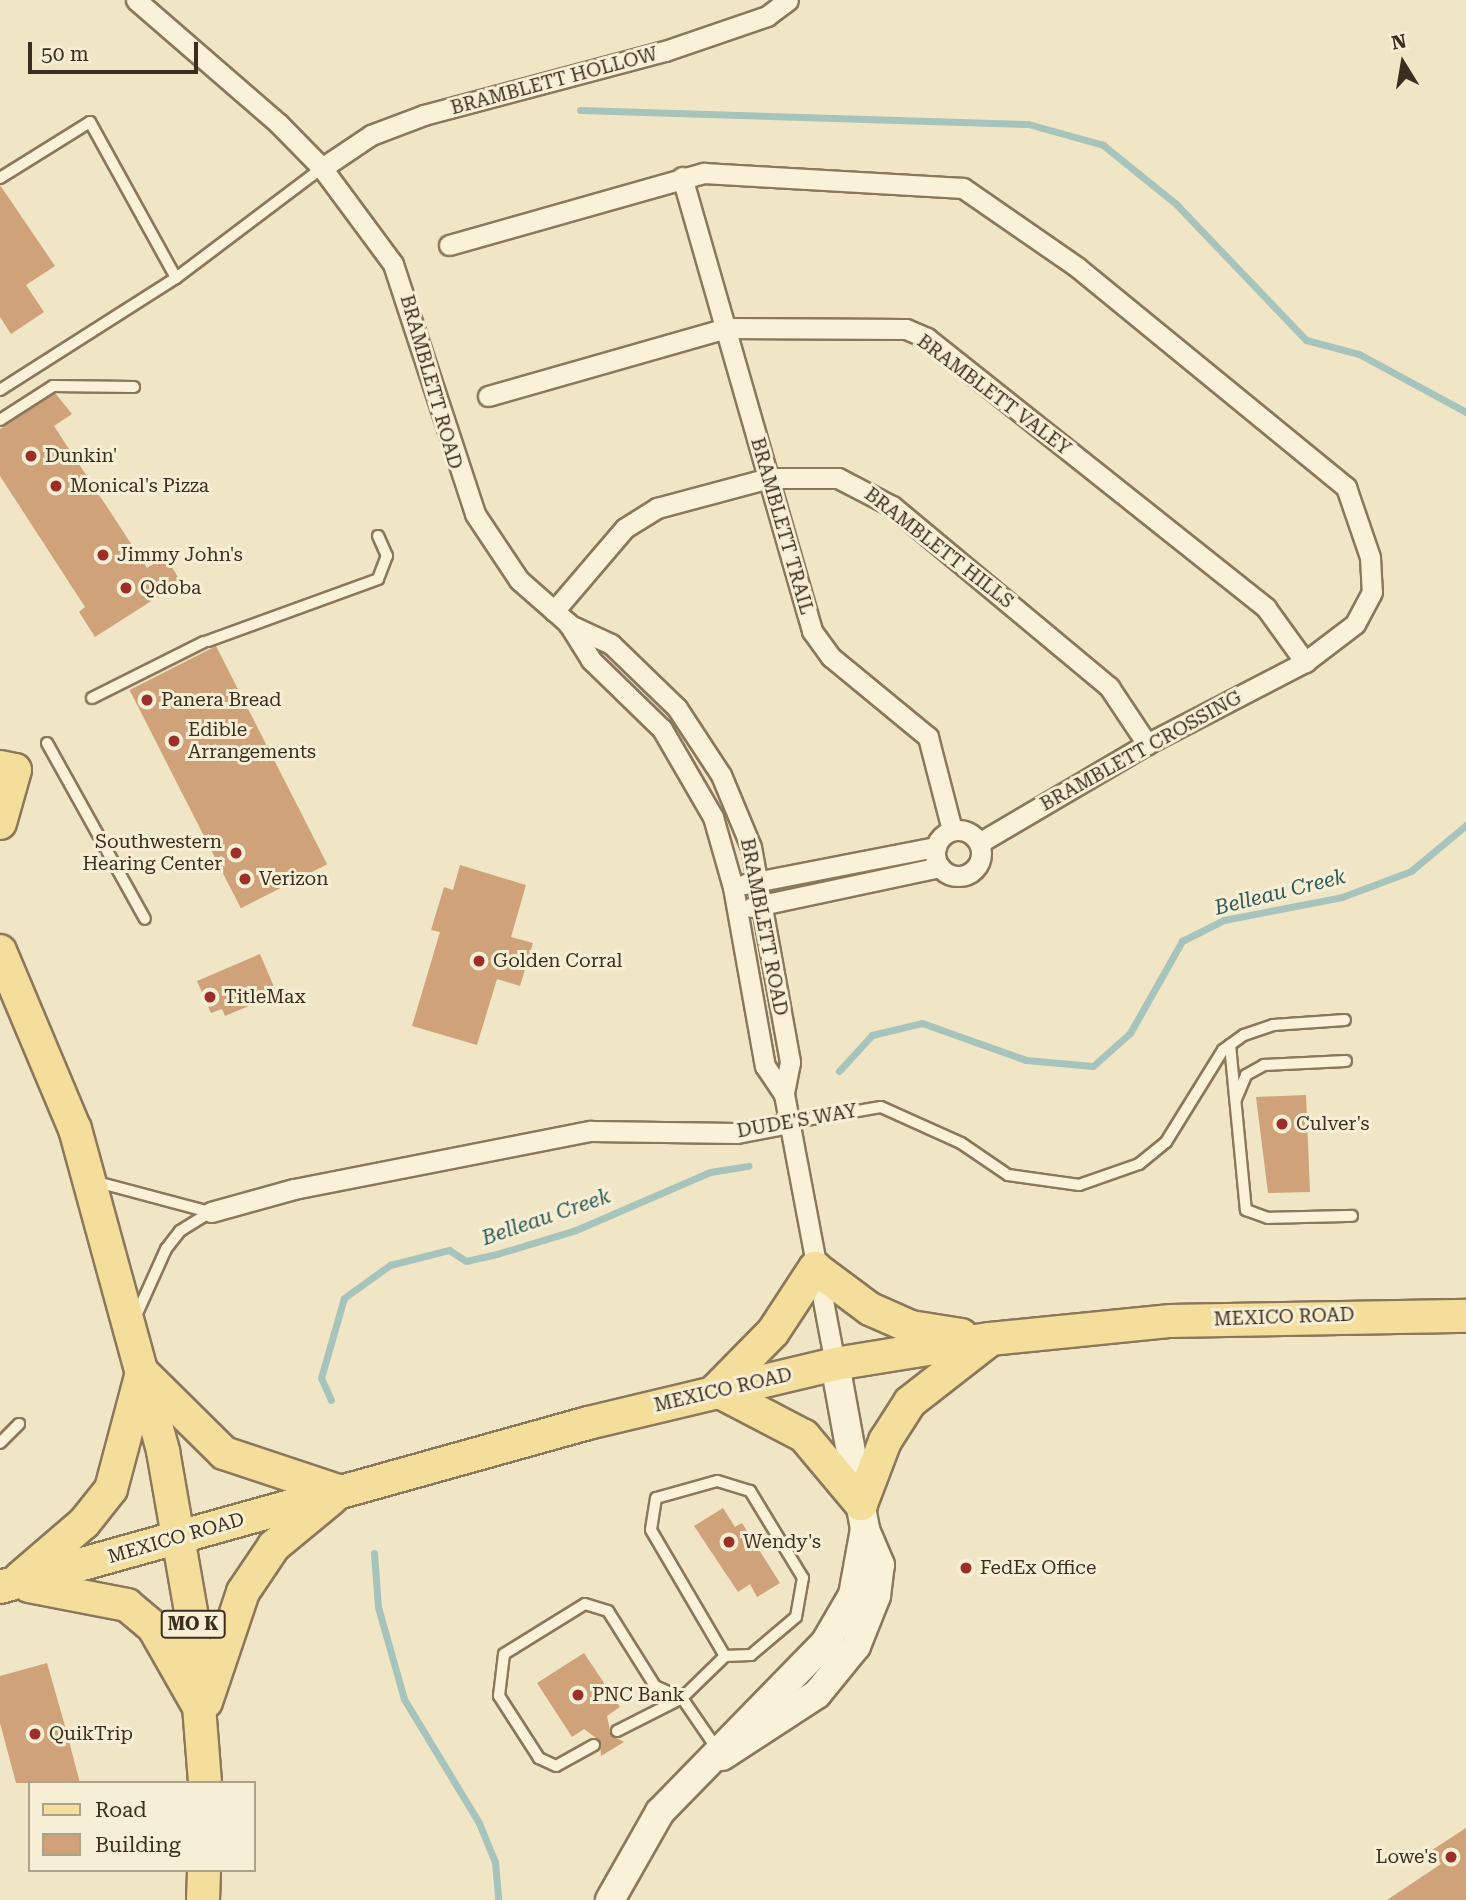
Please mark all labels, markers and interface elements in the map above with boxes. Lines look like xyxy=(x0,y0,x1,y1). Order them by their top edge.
scale bar xyxy=(32,28,201,72)
north arrow xyxy=(1368,28,1438,98)
text: N xyxy=(1390,29,1408,55)
text: 50 m xyxy=(41,42,89,66)
street label: BRAMBLETT HOLLOW xyxy=(448,42,660,120)
street label: BRAMBLETT ROAD xyxy=(395,292,467,472)
street label: BRAMBLETT VALEY xyxy=(913,330,1075,460)
street label: BRAMBLETT TRAIL xyxy=(746,435,818,617)
place label: Dunkin' xyxy=(45,445,117,467)
marker: Dunkin' xyxy=(23,448,39,464)
place label: Monical's Pizza xyxy=(70,475,209,497)
marker: Monical's Pizza xyxy=(48,478,64,494)
street label: BRAMBLETT HILLS xyxy=(860,483,1018,613)
place label: Jimmy John's xyxy=(117,544,243,566)
marker: Jimmy John's xyxy=(95,547,111,563)
place label: Qdoba xyxy=(140,577,201,599)
marker: Qdoba xyxy=(118,580,134,596)
street label: BRAMBLETT CROSSING xyxy=(1036,686,1246,816)
place label: Panera Bread xyxy=(161,689,281,711)
marker: Panera Bread xyxy=(139,692,155,708)
place label: Edible Arrangements xyxy=(188,719,316,763)
marker: Edible Arrangements xyxy=(166,733,182,749)
place label: Southwestern Hearing Center xyxy=(82,831,222,875)
street label: BRAMBLETT ROAD xyxy=(736,836,792,1018)
marker: Southwestern Hearing Center xyxy=(228,845,244,861)
water label: Belleau Creek xyxy=(1212,864,1348,920)
place label: Verizon xyxy=(259,868,328,890)
marker: Verizon xyxy=(237,871,253,887)
place label: Golden Corral xyxy=(493,950,622,972)
marker: Golden Corral xyxy=(471,953,487,969)
place label: TitleMax xyxy=(224,986,306,1008)
marker: TitleMax xyxy=(202,989,218,1005)
street label: DUDE'S WAY xyxy=(735,1099,859,1143)
place label: Culver's xyxy=(1296,1113,1370,1135)
marker: Culver's xyxy=(1274,1116,1290,1132)
water label: Belleau Creek xyxy=(478,1183,614,1251)
street label: MEXICO ROAD xyxy=(1213,1303,1355,1331)
street label: MEXICO ROAD xyxy=(652,1363,794,1417)
street label: MEXICO ROAD xyxy=(105,1508,247,1568)
place label: Wendy's xyxy=(743,1531,821,1553)
marker: Wendy's xyxy=(721,1534,737,1550)
place label: FedEx Office xyxy=(980,1557,1096,1579)
marker: FedEx Office xyxy=(958,1560,974,1576)
road number: MO K xyxy=(160,1610,226,1638)
place label: PNC Bank xyxy=(592,1684,685,1706)
marker: PNC Bank xyxy=(570,1687,586,1703)
place label: QuikTrip xyxy=(49,1723,133,1745)
marker: QuikTrip xyxy=(27,1726,43,1742)
legend xyxy=(28,1781,256,1872)
text: Road xyxy=(95,1798,147,1822)
text: Building xyxy=(95,1833,181,1857)
place label: Lowe's xyxy=(1376,1846,1437,1868)
marker: Lowe's xyxy=(1443,1849,1459,1865)

